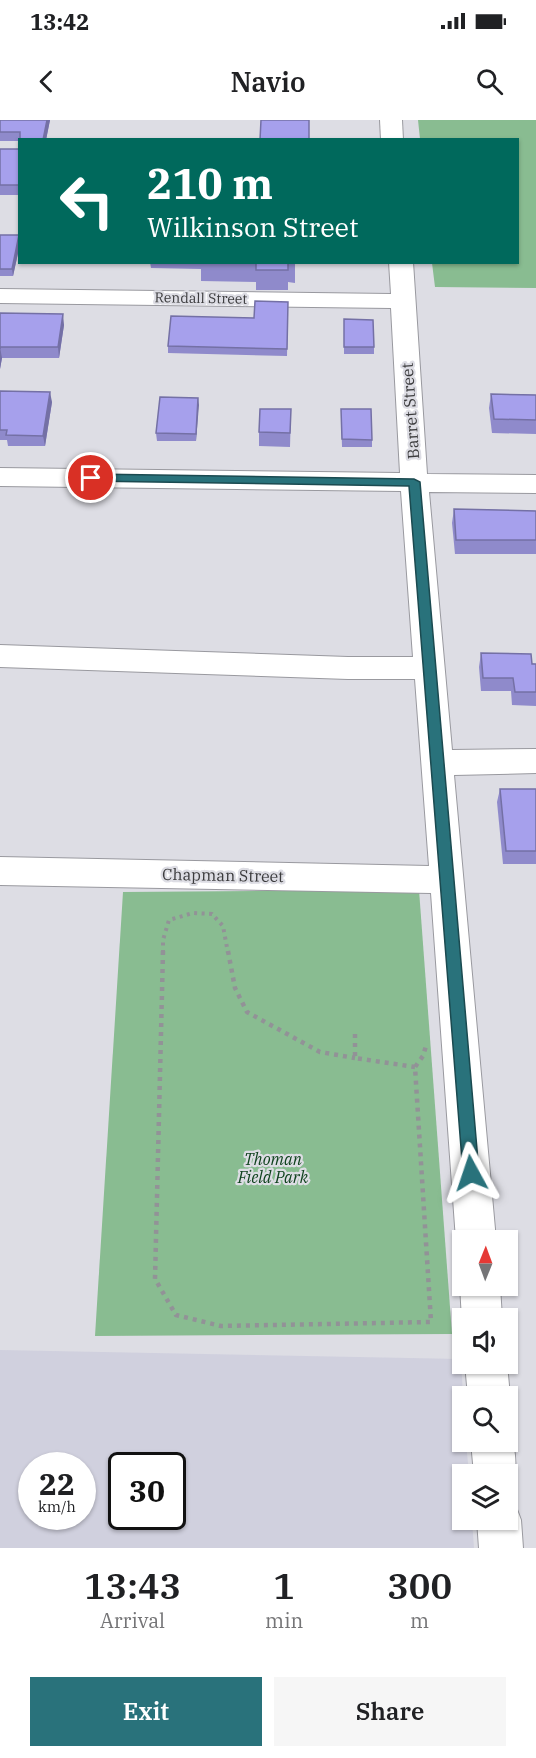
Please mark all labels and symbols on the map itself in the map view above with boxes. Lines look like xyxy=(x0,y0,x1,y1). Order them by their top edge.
street label: Rendall Street xyxy=(154,288,248,308)
street label: Barret Street xyxy=(397,362,423,460)
pin xyxy=(65,452,116,503)
street label: Chapman Street xyxy=(162,864,284,886)
position arrow xyxy=(439,1141,503,1205)
park label: Thoman Field Park xyxy=(237,1149,309,1187)
north arrow xyxy=(452,1230,518,1296)
speed limit sign: 30 xyxy=(108,1452,186,1530)

